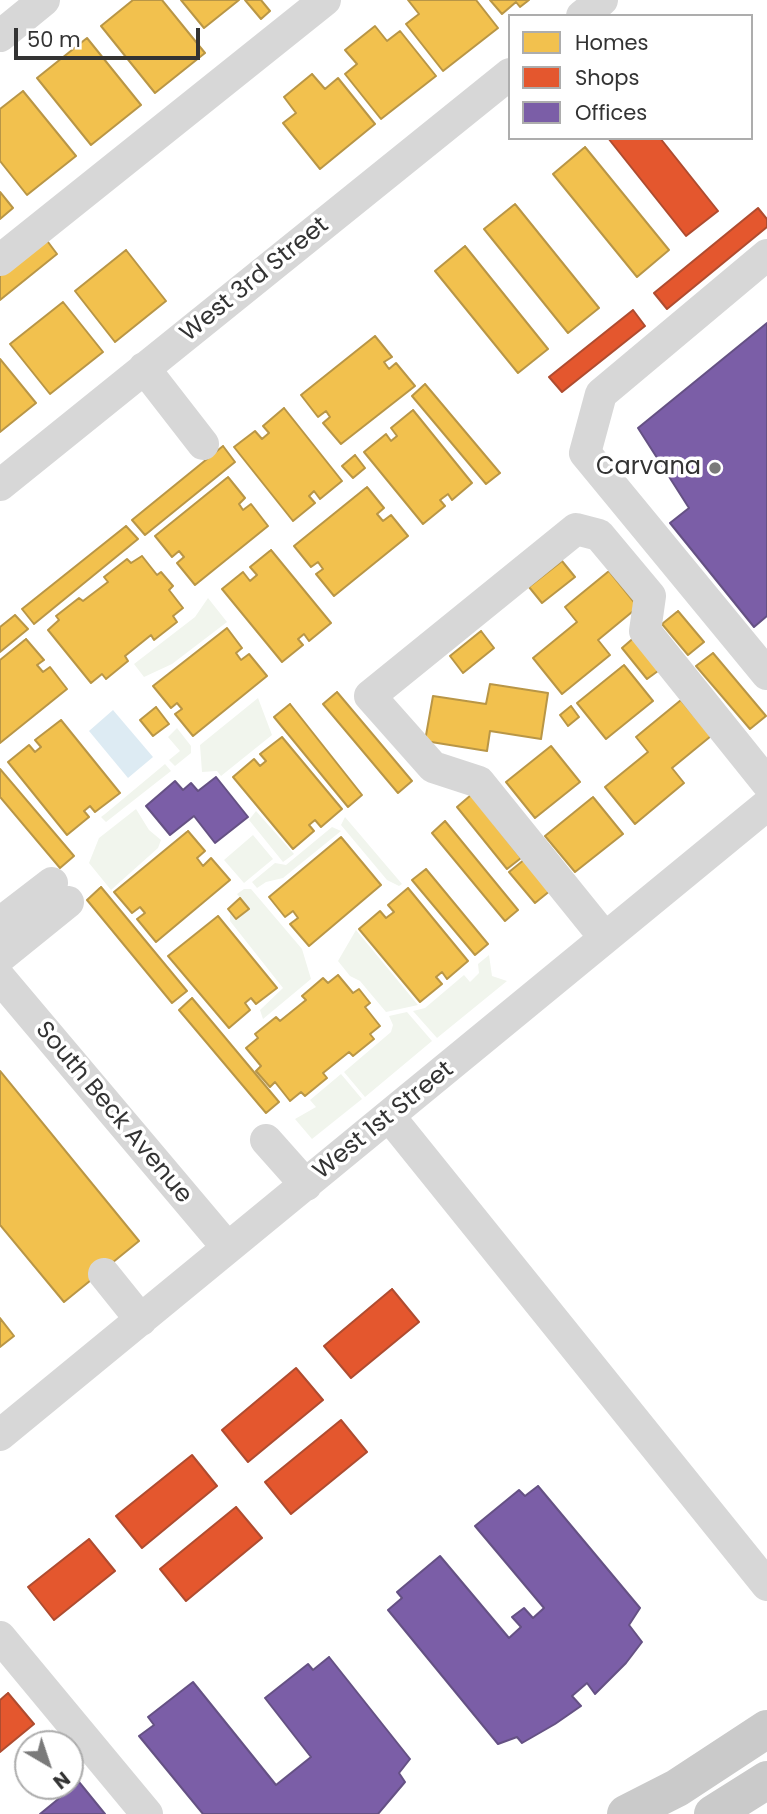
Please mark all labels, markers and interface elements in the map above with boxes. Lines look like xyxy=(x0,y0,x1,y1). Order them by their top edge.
scale bar xyxy=(18,14,203,58)
legend xyxy=(508,14,753,140)
text: 50 m xyxy=(27,25,81,54)
text: Homes xyxy=(575,28,649,57)
text: Shops xyxy=(575,63,639,92)
text: Offices xyxy=(575,98,647,127)
street label: West 3rd Street xyxy=(175,212,335,348)
place label: Carvana xyxy=(596,454,701,482)
marker: Carvana xyxy=(707,460,723,476)
street label: South Beck Avenue xyxy=(29,1016,197,1210)
street label: West 1st Street xyxy=(308,1056,460,1186)
north arrow xyxy=(14,1730,84,1800)
text: N xyxy=(47,1765,75,1795)

